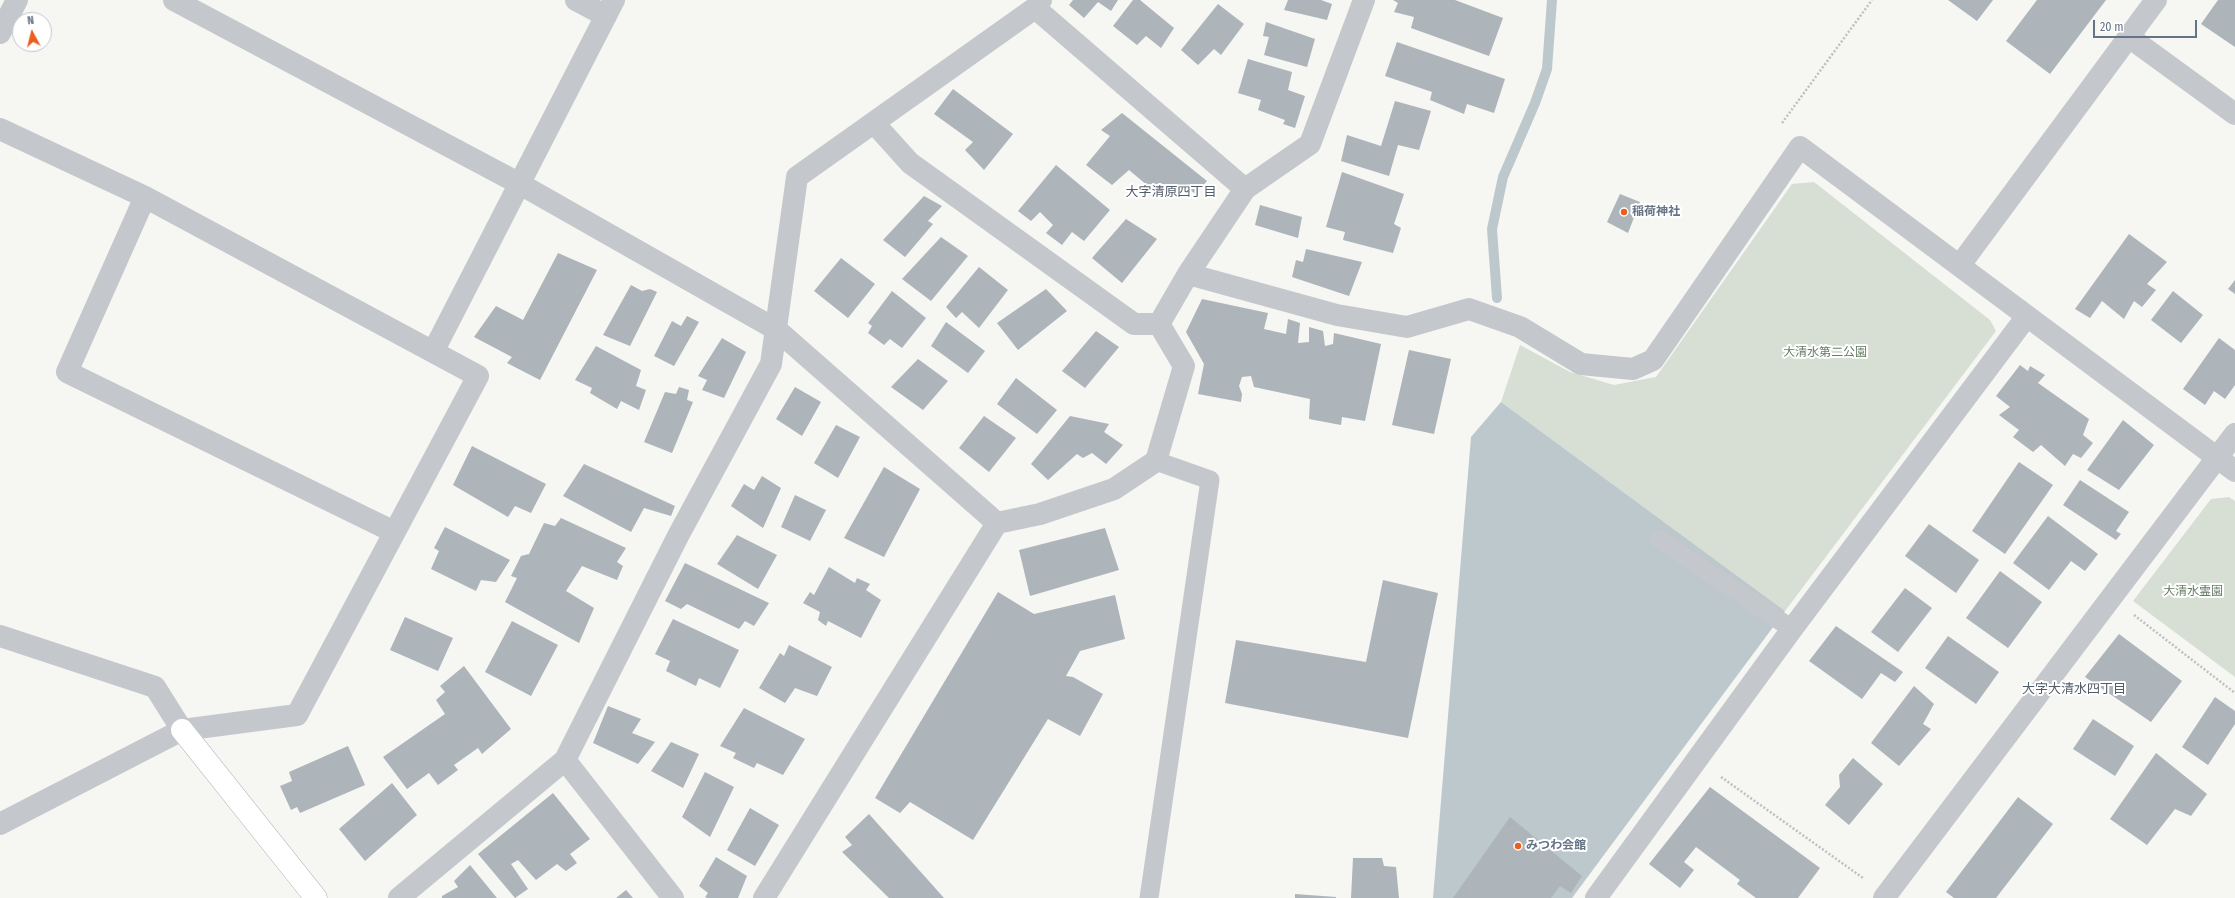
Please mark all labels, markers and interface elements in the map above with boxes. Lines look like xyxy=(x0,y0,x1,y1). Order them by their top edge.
north arrow xyxy=(12,12,52,52)
scale bar xyxy=(2095,12,2199,38)
text: N xyxy=(27,14,35,27)
text: 20 m xyxy=(2100,20,2124,34)
district label: 大字清原四丁目 xyxy=(1126,184,1216,200)
place label: 稲荷神社 xyxy=(1632,205,1680,219)
marker: 稲荷神社 xyxy=(1619,207,1629,217)
park label: 大清水第二公園 xyxy=(1783,346,1867,360)
park label: 大清水霊園 xyxy=(2163,585,2223,599)
district label: 大字大清水四丁目 xyxy=(2022,681,2126,697)
place label: みつわ会館 xyxy=(1526,839,1586,853)
marker: みつわ会館 xyxy=(1513,841,1523,851)

